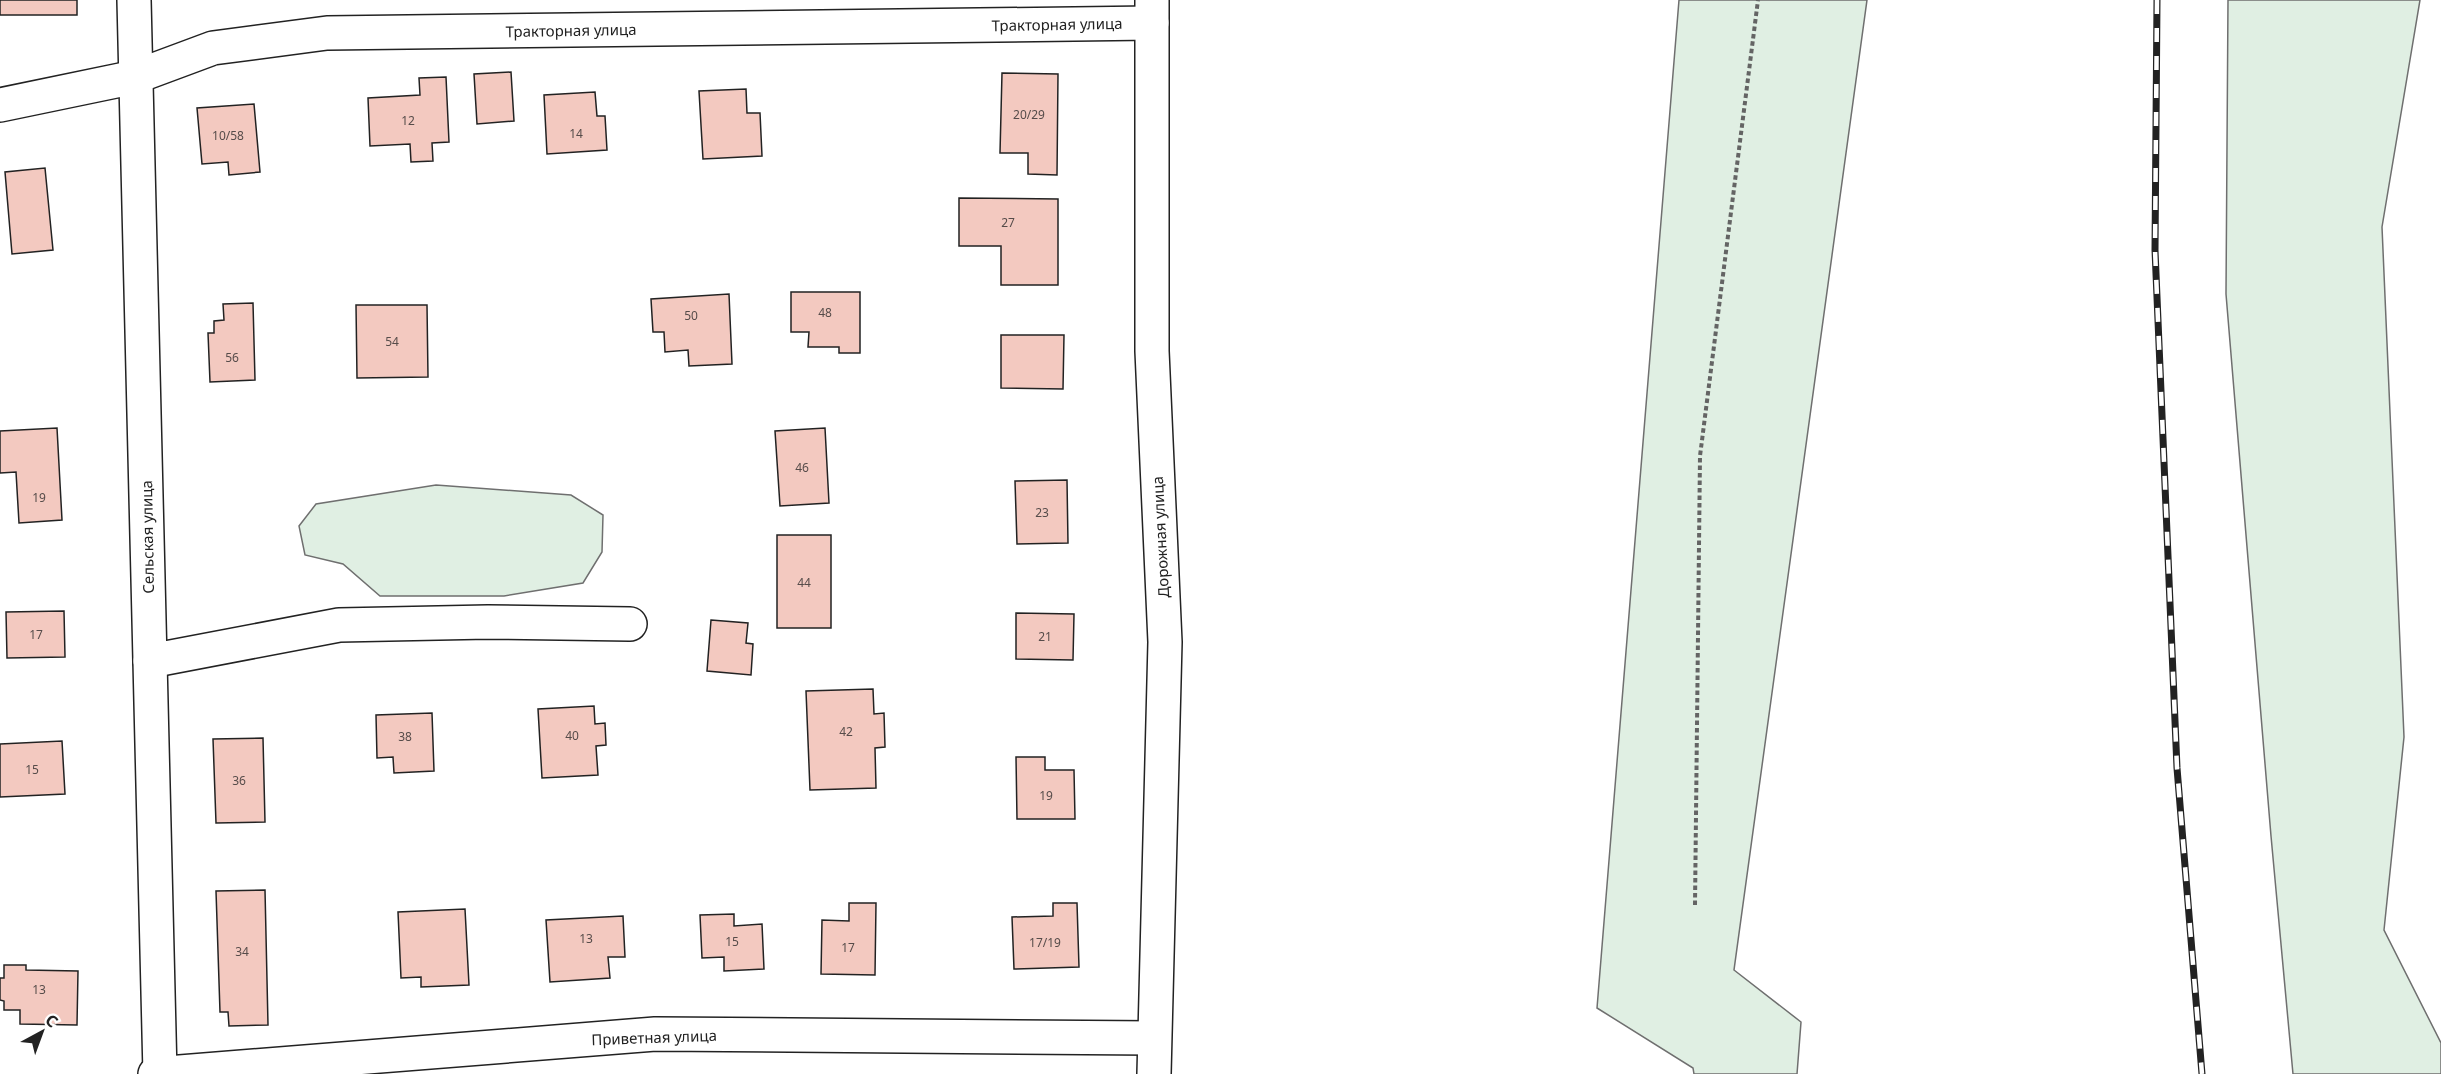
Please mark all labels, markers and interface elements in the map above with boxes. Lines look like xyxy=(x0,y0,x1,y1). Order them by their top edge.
street label: Тракторная улица xyxy=(991,13,1123,35)
street label: Тракторная улица xyxy=(505,19,637,41)
house number: 20/29 xyxy=(1013,106,1045,123)
house number: 12 xyxy=(401,112,415,129)
house number: 14 xyxy=(569,125,583,142)
house number: 10/58 xyxy=(212,127,244,144)
house number: 27 xyxy=(1001,214,1015,231)
house number: 48 xyxy=(818,304,832,321)
house number: 50 xyxy=(684,307,698,324)
house number: 54 xyxy=(385,333,399,350)
house number: 56 xyxy=(225,349,239,366)
house number: 46 xyxy=(795,459,809,476)
street label: Дорожная улица xyxy=(1147,476,1173,598)
street label: Сельская улица xyxy=(136,480,158,594)
house number: 19 xyxy=(32,489,46,506)
house number: 23 xyxy=(1035,504,1049,521)
house number: 44 xyxy=(797,574,811,591)
house number: 17 xyxy=(29,626,43,643)
house number: 21 xyxy=(1038,628,1052,645)
house number: 42 xyxy=(839,723,853,740)
house number: 40 xyxy=(565,727,579,744)
house number: 38 xyxy=(398,728,412,745)
house number: 15 xyxy=(25,761,39,778)
house number: 36 xyxy=(232,772,246,789)
house number: 19 xyxy=(1039,787,1053,804)
house number: 13 xyxy=(579,930,593,947)
house number: 15 xyxy=(725,933,739,950)
house number: 17/19 xyxy=(1029,934,1061,951)
house number: 17 xyxy=(841,939,855,956)
house number: 34 xyxy=(235,943,249,960)
house number: 13 xyxy=(32,981,46,998)
north arrow xyxy=(12,1002,72,1062)
text: С xyxy=(41,1009,63,1032)
street label: Приветная улица xyxy=(591,1025,717,1049)

